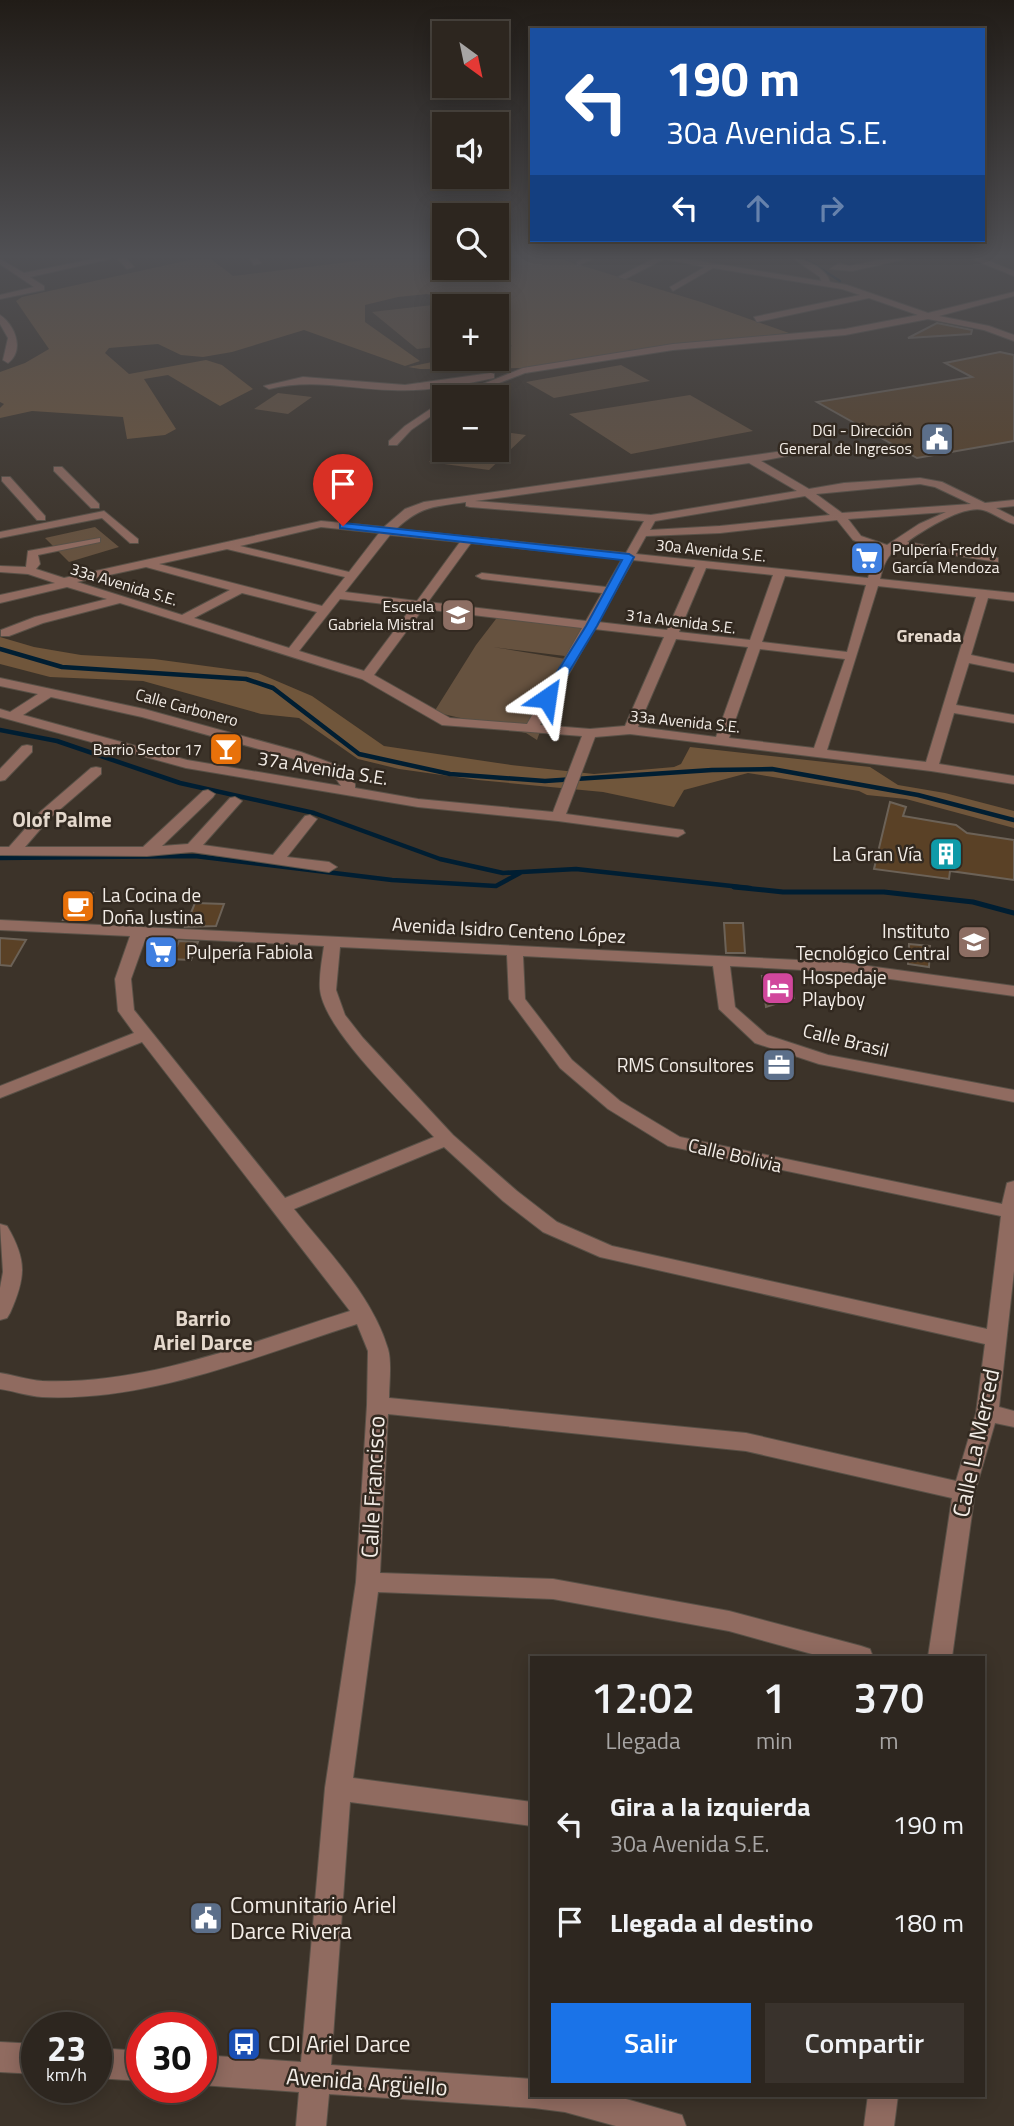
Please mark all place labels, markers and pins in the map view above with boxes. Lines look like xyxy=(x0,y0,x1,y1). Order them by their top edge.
place label: DGI - Dirección General de Ingresos xyxy=(779,418,912,460)
public building icon: DGI - Dirección General de Ingresos xyxy=(918,420,956,458)
pin xyxy=(313,454,373,526)
place label: Pulpería Freddy García Mendoza xyxy=(892,537,999,579)
supermarket icon: Pulpería Freddy García Mendoza xyxy=(848,539,886,577)
place label: Escuela Gabriela Mistral xyxy=(328,594,434,636)
school or university icon: Escuela Gabriela Mistral xyxy=(439,596,477,634)
bar icon: Barrio Sector 17 xyxy=(207,730,245,768)
place label: Barrio Sector 17 xyxy=(93,737,202,761)
building icon: La Gran Vía xyxy=(927,835,965,873)
place label: La Gran Vía xyxy=(832,839,922,868)
place label: La Cocina de Doña Justina xyxy=(102,880,204,931)
cafe icon: La Cocina de Doña Justina xyxy=(59,887,97,925)
place label: Instituto Tecnológico Central xyxy=(796,916,950,967)
school or university icon: Instituto Tecnológico Central xyxy=(955,923,993,961)
supermarket icon: Pulpería Fabiola xyxy=(142,933,180,971)
place label: Pulpería Fabiola xyxy=(186,937,313,966)
place label: Hospedaje Playboy xyxy=(802,962,887,1013)
hotel icon: Hospedaje Playboy xyxy=(759,969,797,1007)
office icon: RMS Consultores xyxy=(760,1046,798,1084)
place label: RMS Consultores xyxy=(617,1050,754,1079)
place label: Comunitario Ariel Darce Rivera xyxy=(230,1887,397,1948)
public building icon: Comunitario Ariel Darce Rivera xyxy=(187,1899,225,1937)
bus stop icon: CDI Ariel Darce xyxy=(225,2025,263,2063)
place label: CDI Ariel Darce xyxy=(268,2026,410,2061)

